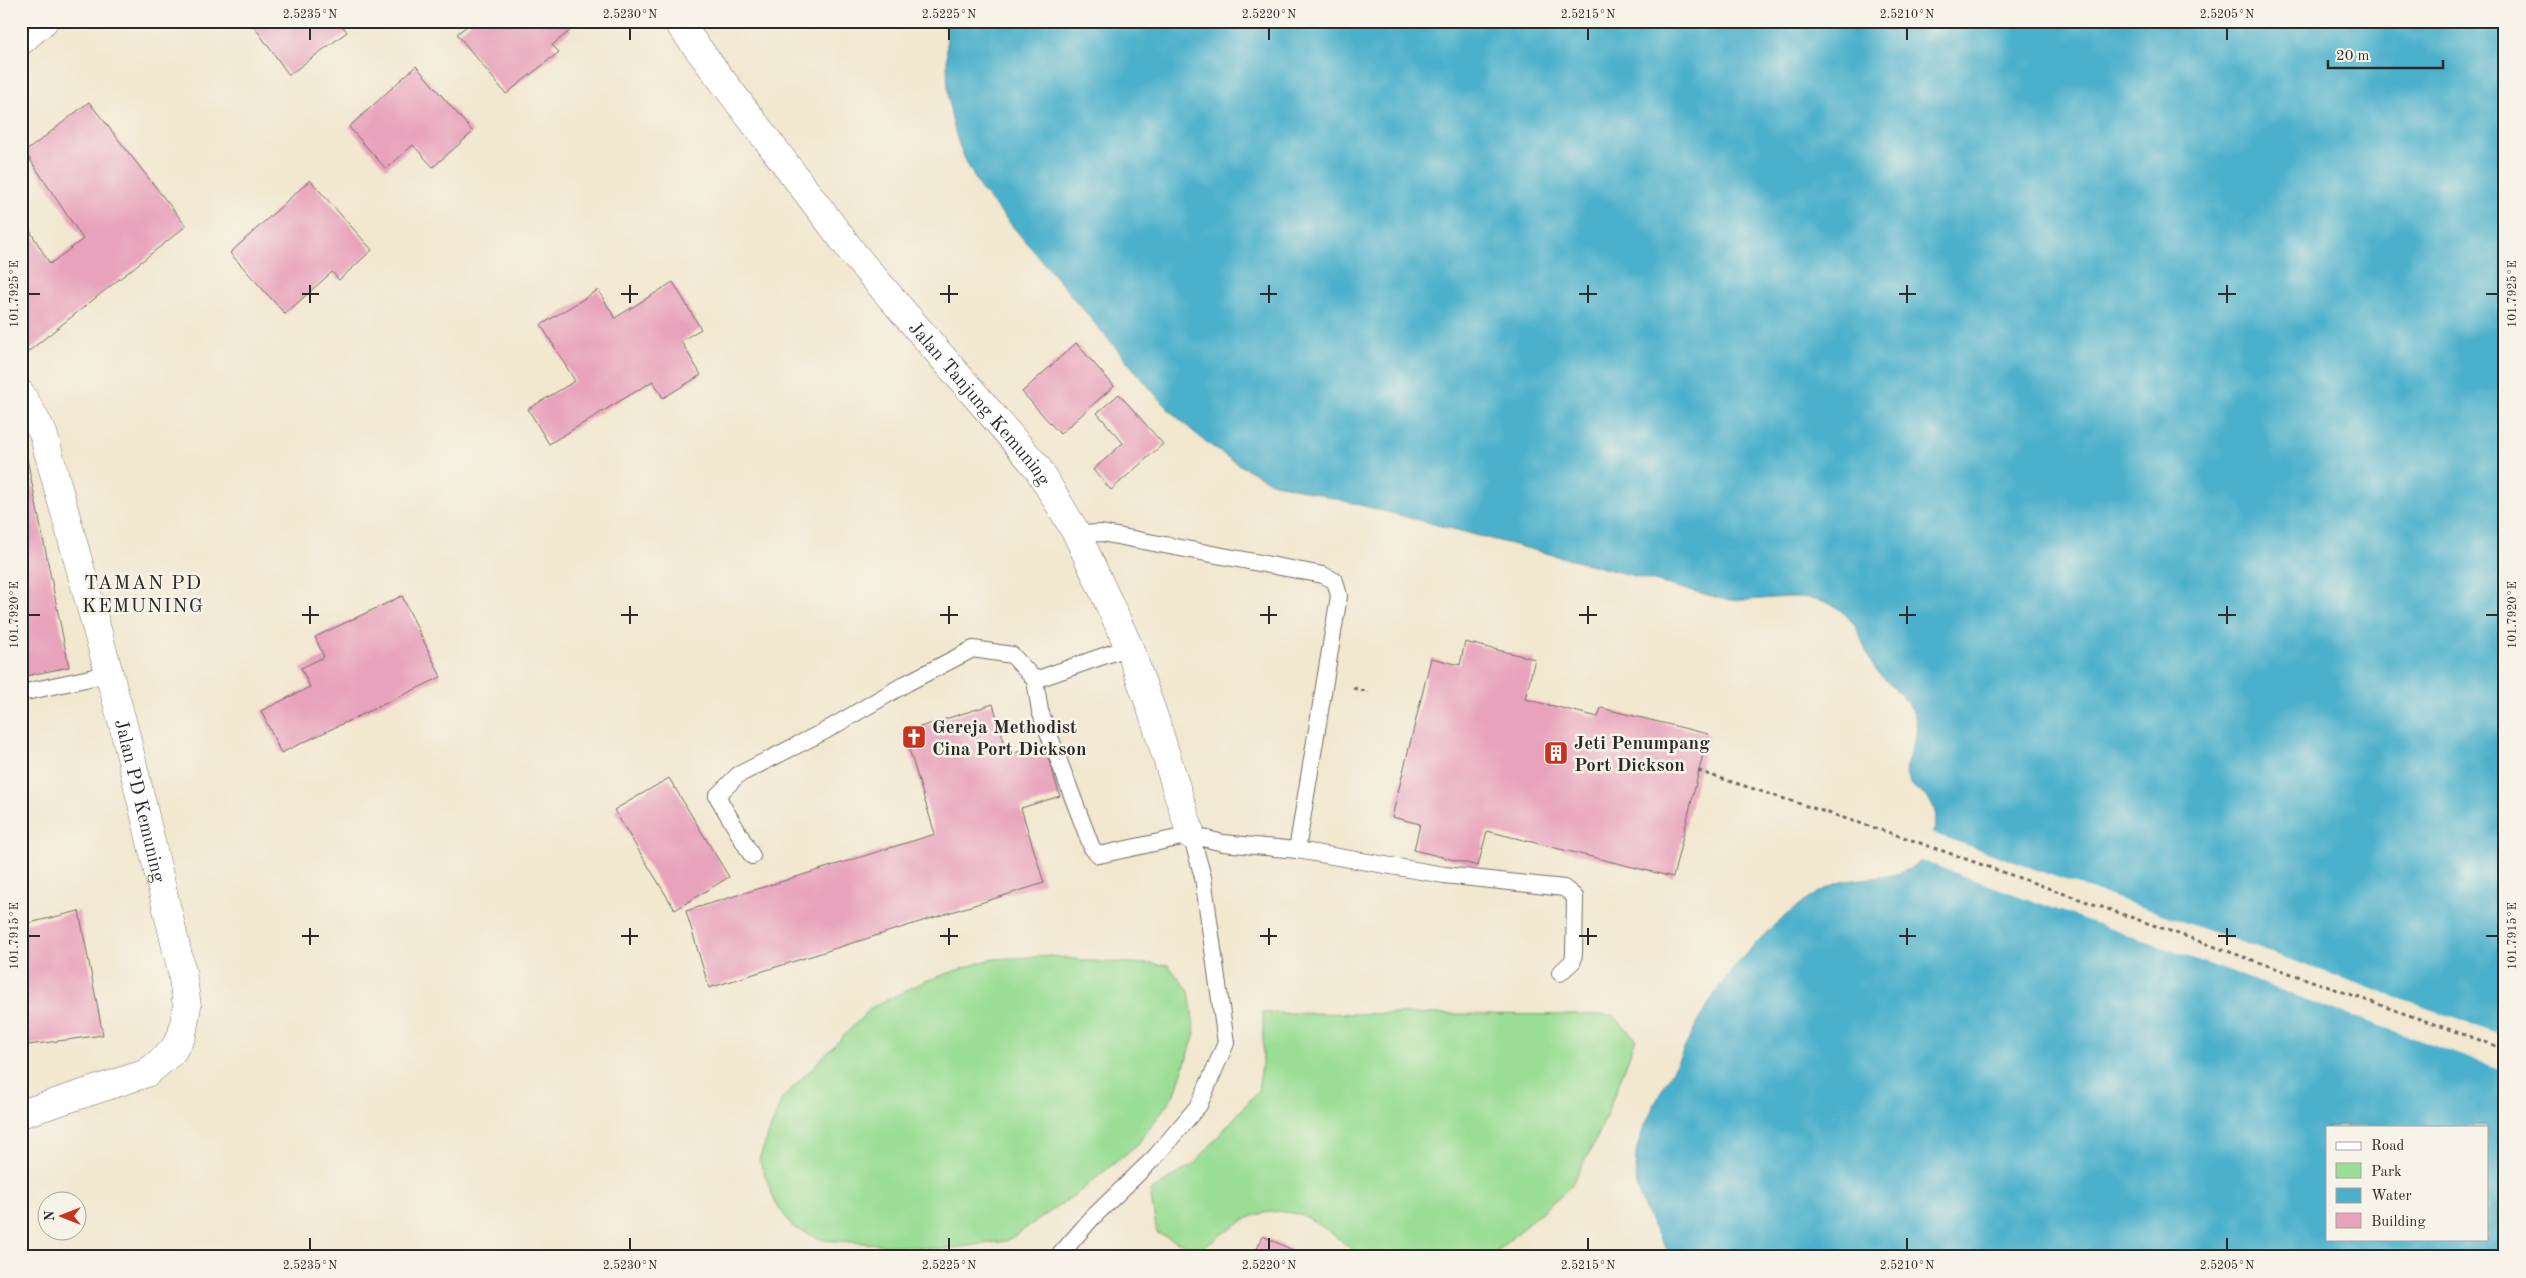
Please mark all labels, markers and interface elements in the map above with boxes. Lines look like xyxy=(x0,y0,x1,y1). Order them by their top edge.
text: 2.5235°N xyxy=(283,8,337,21)
text: 2.5230°N xyxy=(603,8,657,21)
text: 2.5225°N xyxy=(922,8,976,21)
text: 2.5220°N xyxy=(1242,8,1296,21)
text: 2.5215°N xyxy=(1561,8,1615,21)
text: 2.5210°N xyxy=(1880,8,1934,21)
text: 2.5205°N xyxy=(2200,8,2254,21)
scale bar xyxy=(2328,38,2444,70)
text: 20 m xyxy=(2336,49,2370,64)
text: 101.7925°E xyxy=(8,260,21,328)
text: 101.7925°E xyxy=(2506,260,2519,328)
street label: Jalan Tanjung Kemuning xyxy=(904,319,1053,490)
district label: TAMAN PD KEMUNING xyxy=(82,574,204,617)
text: 101.7920°E xyxy=(9,581,21,649)
text: 101.7920°E xyxy=(2507,581,2519,649)
street label: Jalan PD Kemuning xyxy=(110,717,167,885)
place label: Gereja Methodist Cina Port Dickson xyxy=(932,719,1087,760)
church icon: Gereja Methodist Cina Port Dickson xyxy=(901,724,927,750)
place label: Jeti Penumpang Port Dickson xyxy=(1574,735,1710,776)
building icon: Jeti Penumpang Port Dickson xyxy=(1543,740,1569,766)
text: 101.7915°E xyxy=(8,902,21,970)
text: 101.7915°E xyxy=(2506,902,2519,970)
legend xyxy=(2326,1126,2488,1240)
text: Road xyxy=(2371,1139,2405,1154)
text: Park xyxy=(2371,1165,2402,1180)
text: Water xyxy=(2371,1189,2412,1204)
north arrow xyxy=(38,1190,88,1240)
text: N xyxy=(43,1210,57,1221)
text: Building xyxy=(2371,1215,2426,1230)
text: 2.5235°N xyxy=(283,1259,337,1272)
text: 2.5230°N xyxy=(603,1259,657,1272)
text: 2.5225°N xyxy=(922,1259,976,1272)
text: 2.5220°N xyxy=(1242,1259,1296,1272)
text: 2.5215°N xyxy=(1561,1259,1615,1272)
text: 2.5210°N xyxy=(1880,1259,1934,1272)
text: 2.5205°N xyxy=(2200,1259,2254,1272)

